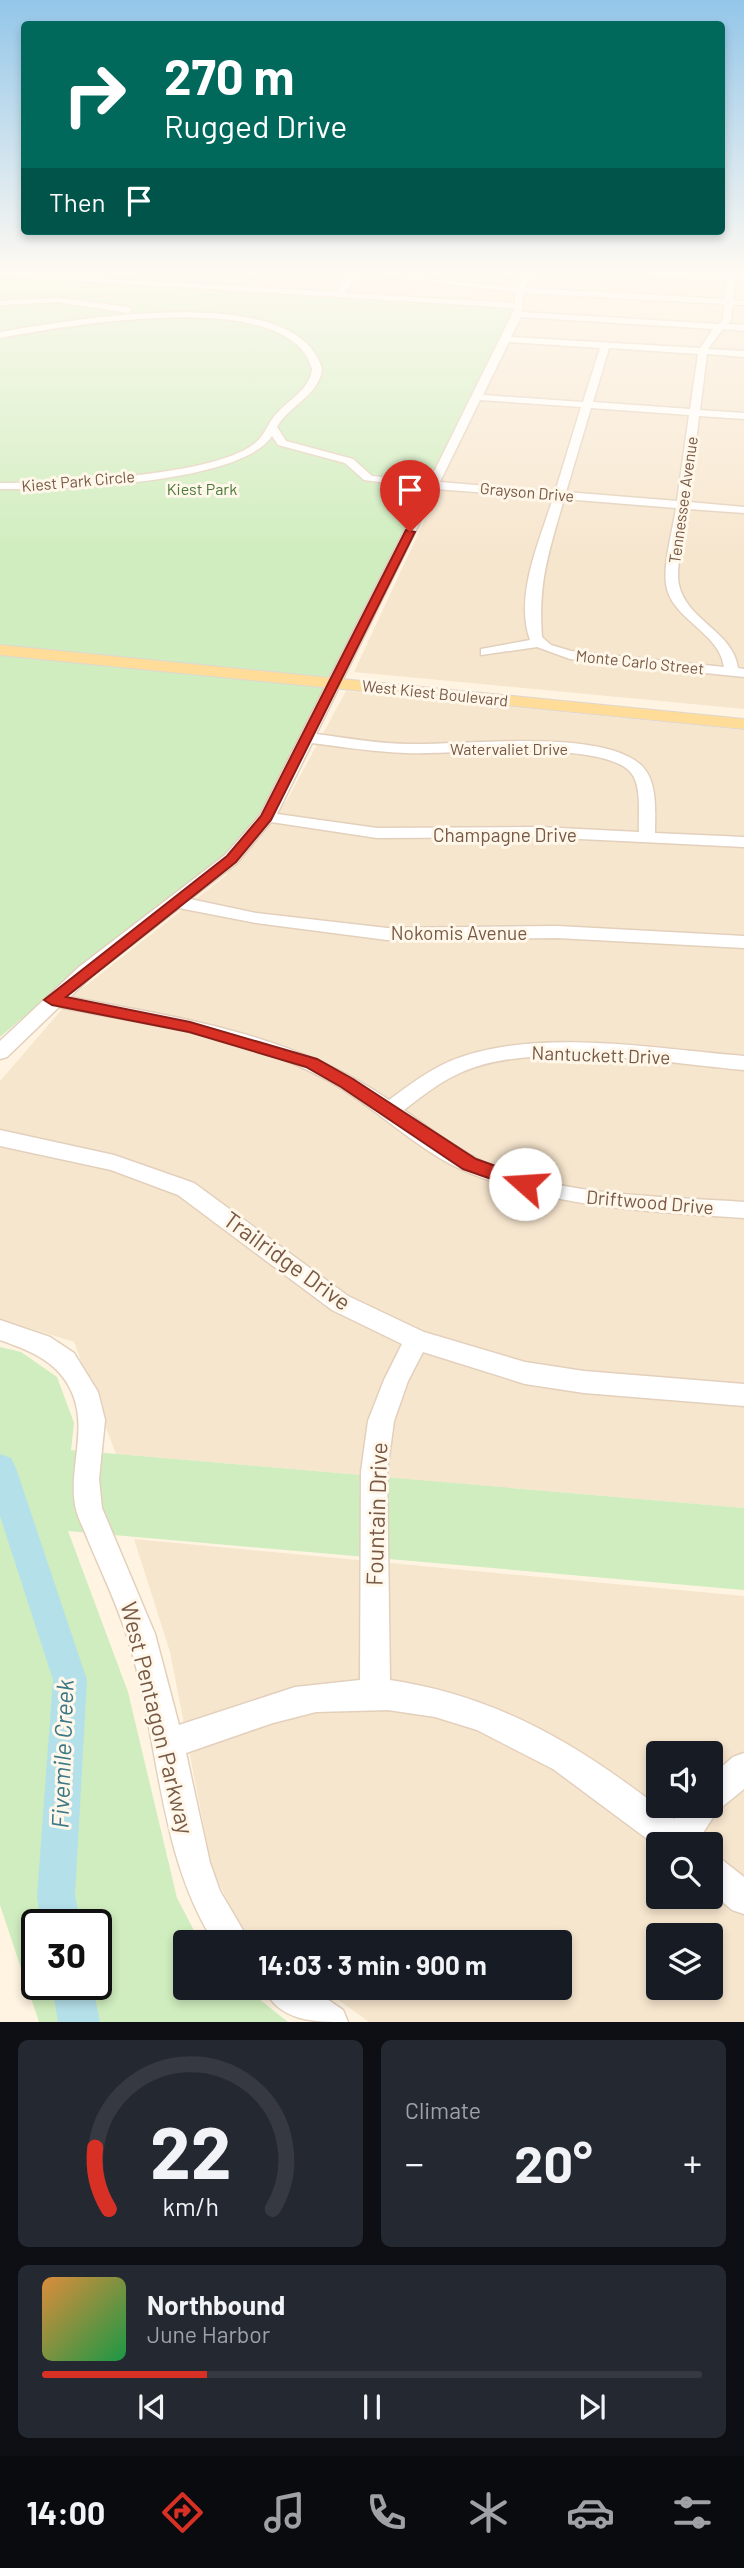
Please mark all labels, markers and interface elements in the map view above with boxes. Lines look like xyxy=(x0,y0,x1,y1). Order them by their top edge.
text: 270 m xyxy=(164,46,294,105)
icon: right xyxy=(49,49,140,140)
text: Rugged Drive xyxy=(164,106,347,144)
icon: arrive xyxy=(120,182,158,220)
text: Then xyxy=(49,186,106,217)
street label: Tennessee Avenue xyxy=(664,435,701,565)
pin xyxy=(380,460,440,532)
street label: Kiest Park Circle xyxy=(21,466,135,495)
icon: arrive xyxy=(391,471,429,509)
street label: Grayson Drive xyxy=(479,478,575,505)
park label: Kiest Park xyxy=(167,479,237,498)
street label: Monte Carlo Street xyxy=(575,645,705,678)
street label: West Kiest Boulevard xyxy=(361,675,509,710)
street label: Watervaliet Drive xyxy=(450,739,568,758)
street label: Champagne Drive xyxy=(433,823,577,846)
street label: Nokomis Avenue xyxy=(391,921,527,944)
street label: Nantuckett Drive xyxy=(531,1041,671,1068)
position arrow xyxy=(488,1147,562,1221)
street label: Driftwood Drive xyxy=(585,1184,715,1219)
street label: Trailridge Drive xyxy=(219,1205,357,1316)
street label: Fountain Drive xyxy=(360,1442,392,1586)
street label: West Pentagon Parkway xyxy=(116,1599,201,1837)
water label: Fivemile Creek xyxy=(44,1679,79,1829)
map controls xyxy=(646,1741,723,2000)
button: sound xyxy=(646,1741,723,1818)
button: search xyxy=(646,1832,723,1909)
speed limit sign: 30 xyxy=(21,1909,112,2000)
button: layers xyxy=(646,1923,723,2000)
text: 14:03 · 3 min · 900 m xyxy=(258,1949,487,1980)
text: Climate xyxy=(405,2096,481,2124)
text: 22 xyxy=(150,2107,231,2195)
text: 20° xyxy=(514,2131,593,2193)
text: − xyxy=(405,2139,424,2185)
text: + xyxy=(683,2139,702,2185)
text: km/h xyxy=(162,2191,219,2221)
text: Northbound xyxy=(147,2289,285,2320)
text: June Harbor xyxy=(147,2320,270,2348)
icon: previous xyxy=(133,2388,171,2426)
icon: pause xyxy=(353,2388,391,2426)
icon: next xyxy=(573,2388,611,2426)
icon: directions xyxy=(158,2488,207,2537)
icon: music xyxy=(260,2488,309,2537)
icon: phone xyxy=(362,2488,411,2537)
icon: climate xyxy=(464,2488,513,2537)
icon: car xyxy=(566,2488,615,2537)
icon: filters xyxy=(668,2488,717,2537)
text: 14:00 xyxy=(27,2493,105,2531)

